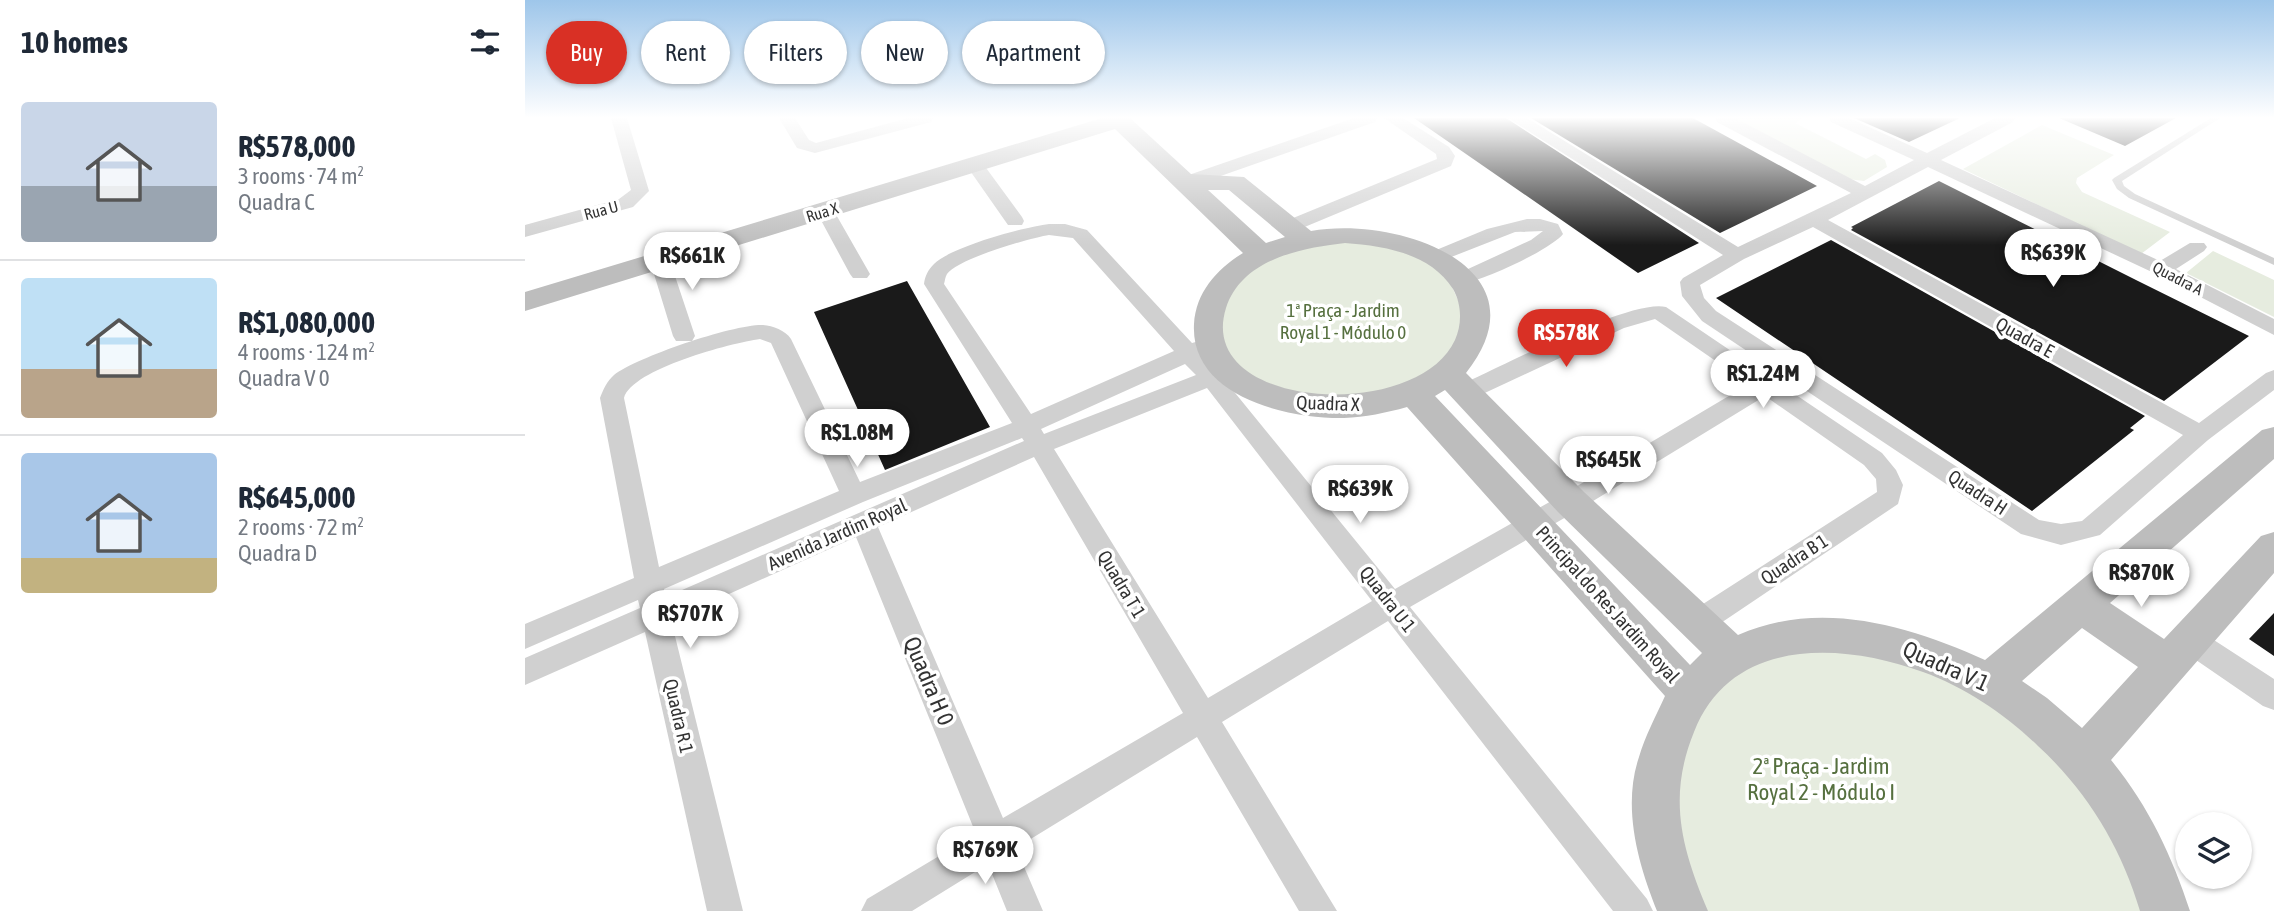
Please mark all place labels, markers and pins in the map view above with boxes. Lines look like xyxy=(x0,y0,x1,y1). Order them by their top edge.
pin: R$639K xyxy=(1996,230,2110,289)
pin: R$661K xyxy=(635,232,749,292)
pin: R$578K xyxy=(1509,310,1623,369)
pin: R$1.24M xyxy=(1698,350,1828,410)
pin: R$1.08M xyxy=(792,410,922,469)
pin: R$645K xyxy=(1551,436,1665,496)
pin: R$639K xyxy=(1303,466,1417,525)
pin: R$870K xyxy=(2084,550,2198,609)
pin: R$707K xyxy=(633,590,747,650)
pin: R$769K xyxy=(928,826,1042,886)

